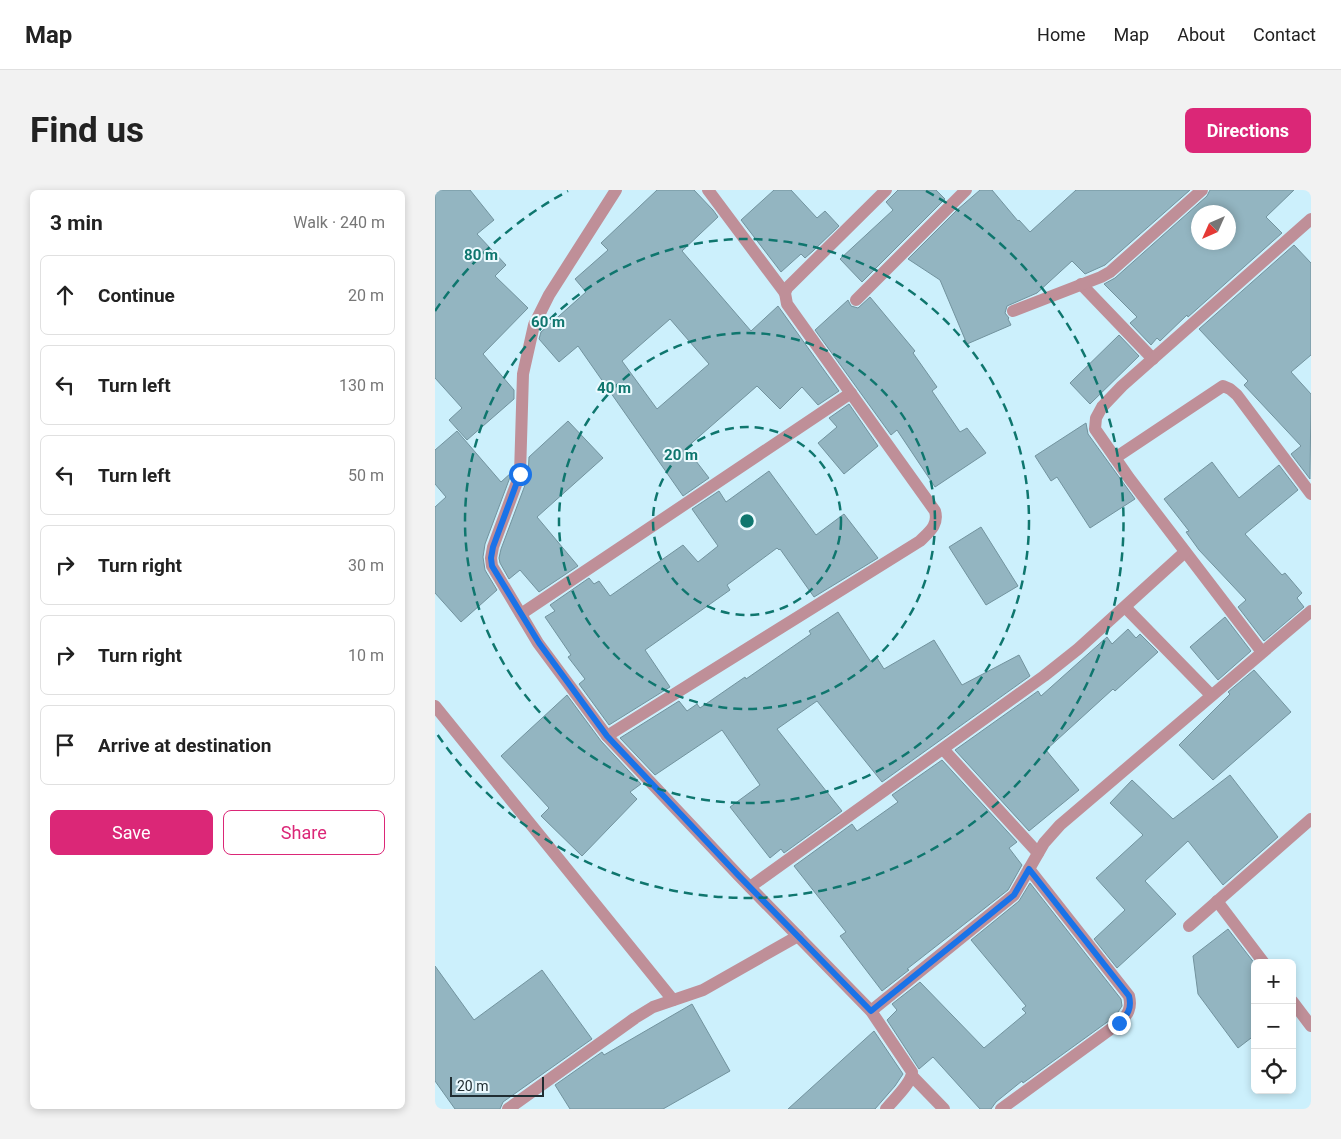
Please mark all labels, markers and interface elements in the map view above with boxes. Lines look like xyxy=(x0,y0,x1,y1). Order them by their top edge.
text: Map xyxy=(25,21,72,49)
text: Home xyxy=(1037,24,1086,45)
text: Map xyxy=(1114,24,1149,45)
text: About xyxy=(1177,24,1225,45)
text: Contact xyxy=(1253,24,1316,45)
button: Directions xyxy=(1185,108,1311,153)
text: Find us xyxy=(30,110,144,151)
north arrow xyxy=(1191,205,1236,250)
text: 3 min xyxy=(50,211,103,235)
text: Walk · 240 m xyxy=(293,213,385,232)
text: 80 m xyxy=(464,246,498,264)
icon: ahead xyxy=(51,281,79,309)
text: Continue xyxy=(98,284,175,307)
text: 20 m xyxy=(348,286,384,305)
text: 60 m xyxy=(531,313,565,331)
icon: left xyxy=(51,371,79,399)
text: Turn left xyxy=(98,374,171,397)
text: 130 m xyxy=(339,376,384,395)
text: 40 m xyxy=(597,379,631,397)
text: 20 m xyxy=(664,446,698,464)
icon: left xyxy=(51,461,79,489)
route start xyxy=(509,463,532,486)
text: Turn left xyxy=(98,464,171,487)
text: 50 m xyxy=(348,466,384,485)
centre of rings xyxy=(738,512,756,530)
icon: right xyxy=(51,551,79,579)
text: Turn right xyxy=(98,554,182,577)
text: 30 m xyxy=(348,556,384,575)
icon: right xyxy=(51,641,79,669)
text: Turn right xyxy=(98,644,182,667)
text: 10 m xyxy=(348,646,384,665)
icon: arrive xyxy=(51,731,79,759)
text: Arrive at destination xyxy=(98,734,271,757)
button: Save xyxy=(50,810,213,855)
button: Share xyxy=(223,810,385,855)
map controls xyxy=(1251,959,1296,1094)
button: + xyxy=(1251,959,1296,1004)
button: − xyxy=(1251,1004,1296,1049)
route end xyxy=(1108,1012,1131,1035)
button: locate xyxy=(1251,1049,1296,1094)
scale bar xyxy=(450,1074,544,1097)
text: 20 m xyxy=(457,1078,489,1094)

